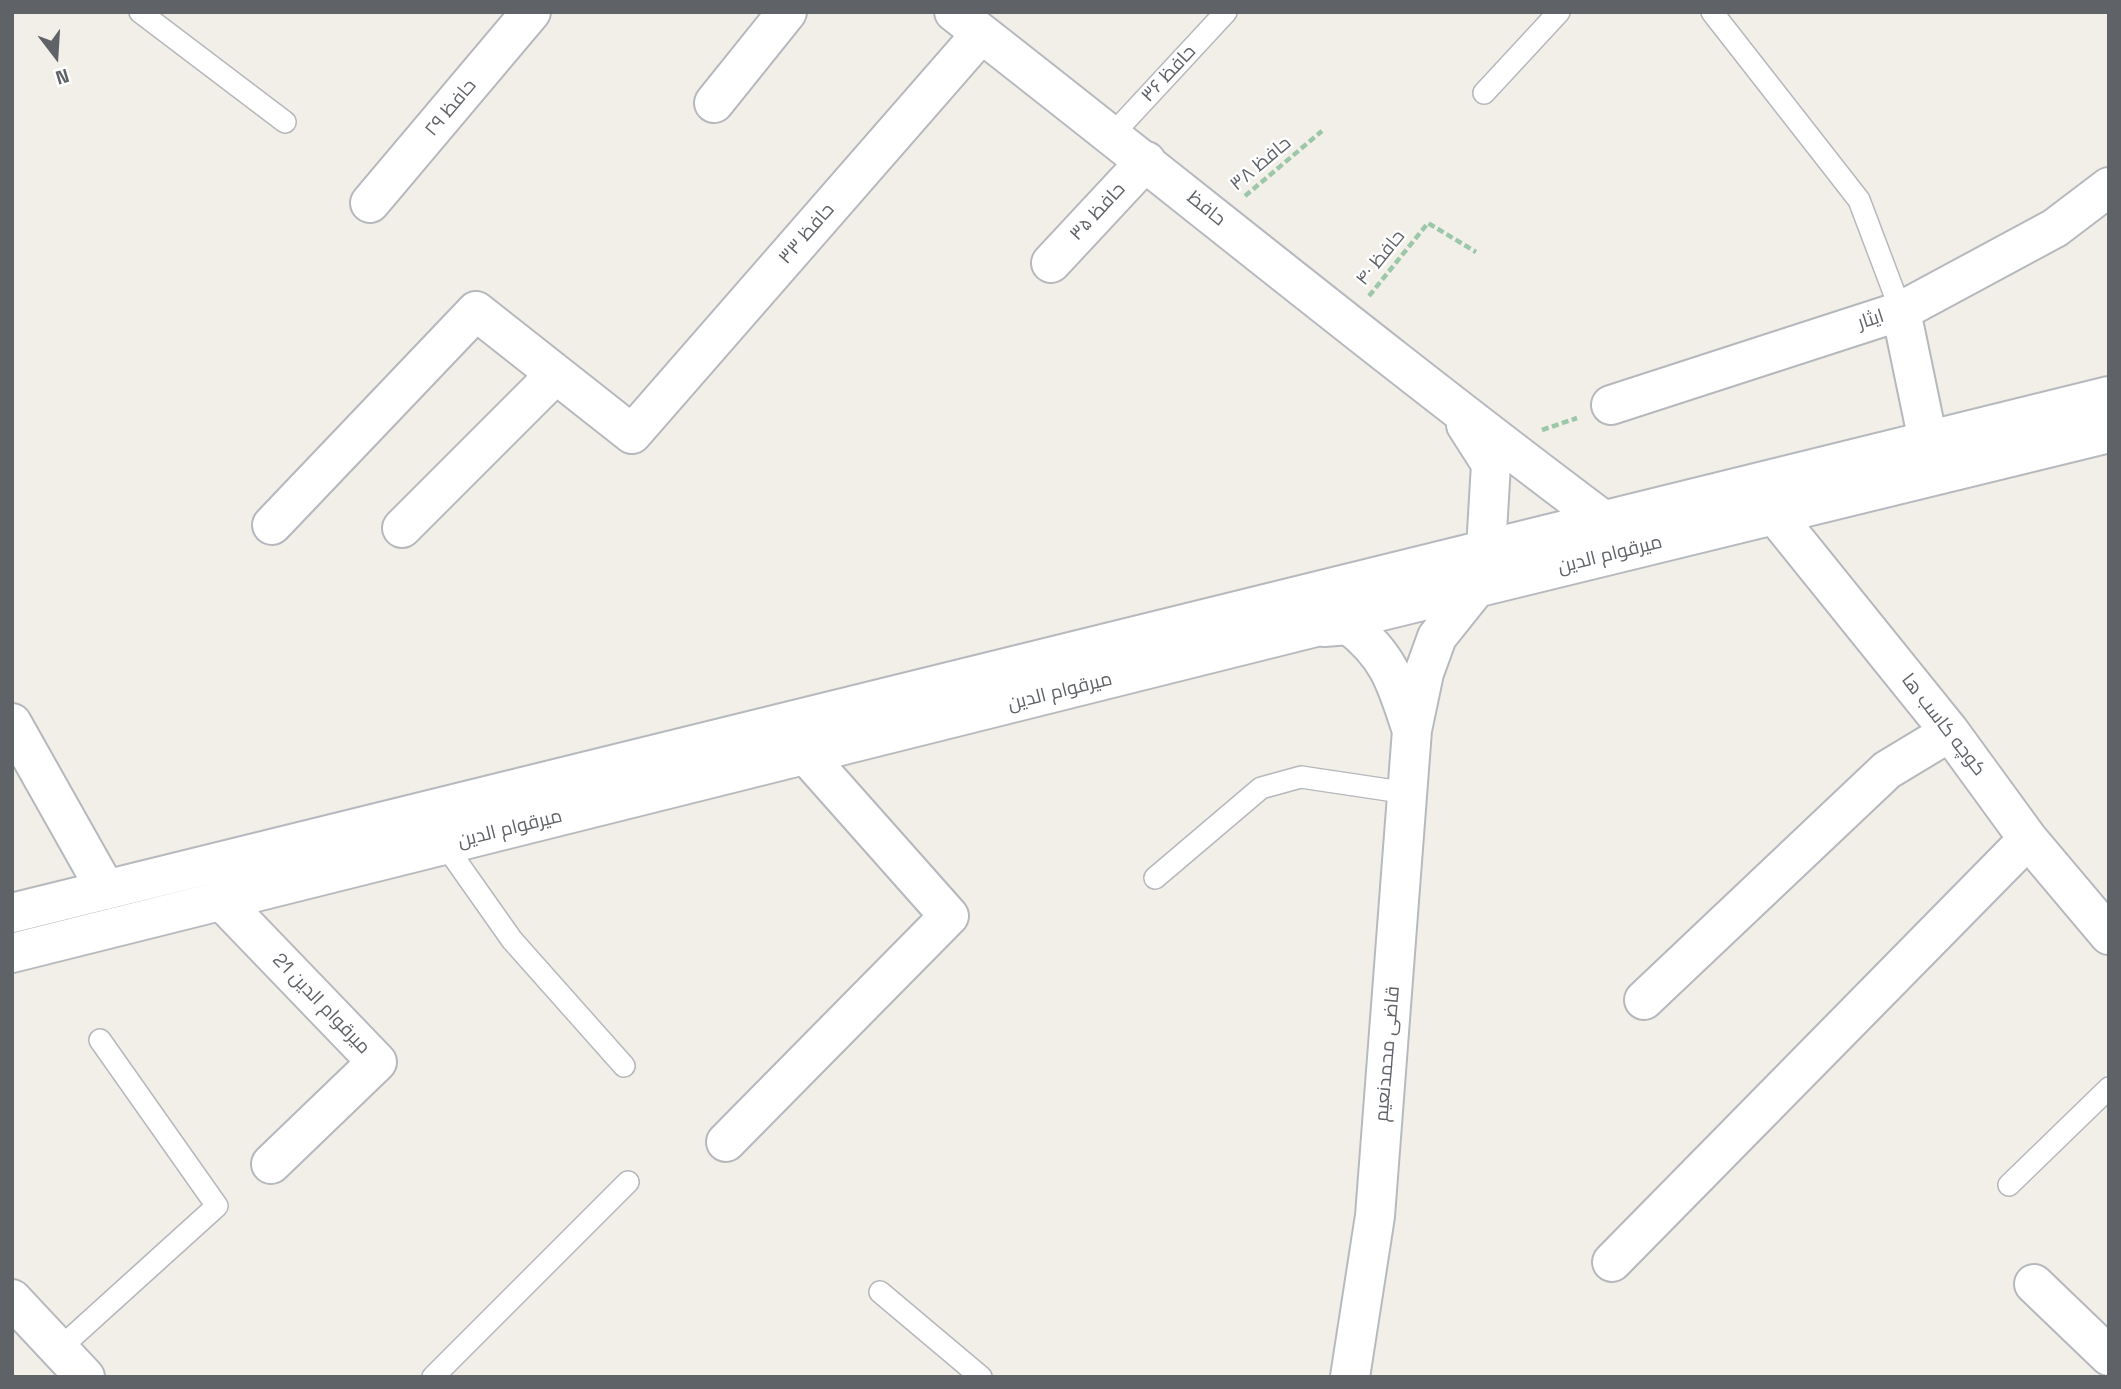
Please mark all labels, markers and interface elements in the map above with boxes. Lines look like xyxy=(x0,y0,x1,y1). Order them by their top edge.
north arrow xyxy=(21,21,91,91)
street label: حافظ ۳۶ xyxy=(1137,41,1201,107)
text: N xyxy=(53,63,72,90)
street label: حافظ ۲۹ xyxy=(421,75,481,141)
street label: حافظ ۳۸ xyxy=(1226,132,1296,196)
street label: حافظ ۳۵ xyxy=(1065,178,1131,246)
street label: حافظ xyxy=(1182,187,1230,231)
street label: حافظ ۳۳ xyxy=(774,199,840,269)
street label: حافظ ۴۰ xyxy=(1352,226,1410,290)
street label: ایثار xyxy=(1855,305,1887,335)
street label: میرقوام الدین xyxy=(1555,531,1665,579)
street label: میرقوام الدین xyxy=(1005,668,1115,716)
street label: کوچه کاسب ها xyxy=(1896,669,1990,781)
street label: میرقوام الدین xyxy=(455,805,565,853)
street label: میرقوام الدین 21 xyxy=(267,949,375,1059)
street label: قاضی محمدنعیم xyxy=(1371,985,1405,1123)

